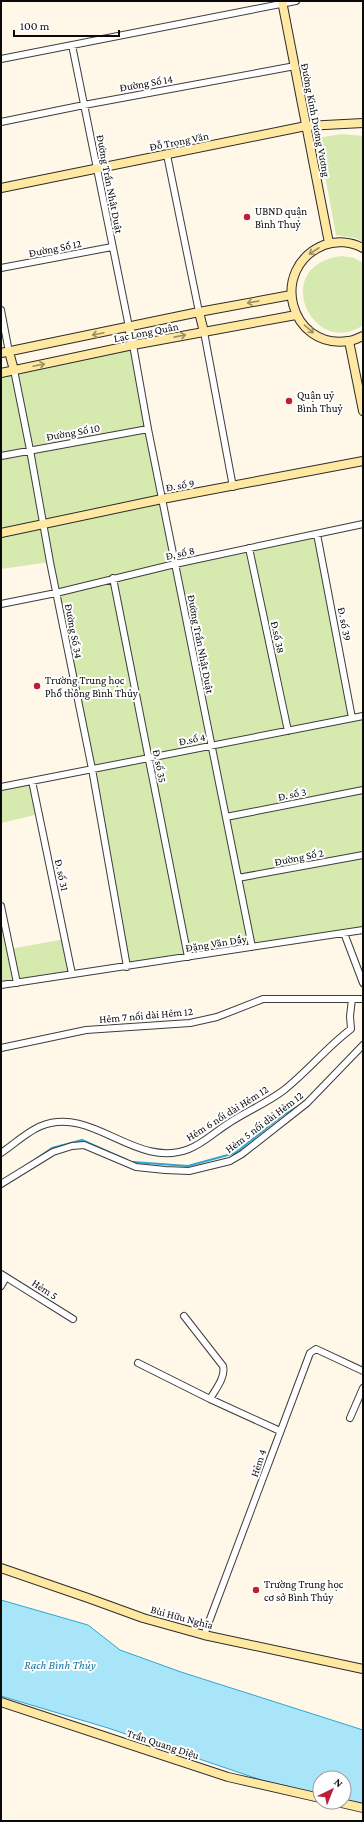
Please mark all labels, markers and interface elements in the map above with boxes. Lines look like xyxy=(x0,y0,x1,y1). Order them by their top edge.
scale bar xyxy=(14,12,119,38)
text: 100 m xyxy=(20,19,50,33)
street label: Đường Kinh Dương Vương xyxy=(298,62,333,179)
street label: Đường Số 14 xyxy=(118,72,174,95)
street label: Đỗ Trọng Văn xyxy=(148,129,210,154)
street label: Đường Trần Nhật Duật xyxy=(94,134,126,235)
place label: UBND quận Bình Thuỷ xyxy=(255,205,307,231)
marker: UBND quận Bình Thuỷ xyxy=(242,212,252,222)
street label: Đường Số 12 xyxy=(28,237,83,260)
one-way arrow xyxy=(308,247,319,255)
one-way arrow xyxy=(246,298,259,306)
street label: Lạc Long Quân xyxy=(113,320,180,345)
one-way arrow xyxy=(303,324,314,333)
one-way arrow xyxy=(92,330,105,338)
one-way arrow xyxy=(173,332,186,340)
one-way arrow xyxy=(32,361,45,369)
place label: Quận uỷ Bình Thuỷ xyxy=(297,389,343,415)
marker: Quận uỷ Bình Thuỷ xyxy=(284,396,294,406)
street label: Đường Số 10 xyxy=(45,421,101,444)
street label: Đ. số 9 xyxy=(165,477,195,493)
street label: Đ, số 8 xyxy=(164,544,196,563)
street label: Đường Trần Nhật Duật xyxy=(185,594,217,695)
street label: Đường Số 34 xyxy=(62,603,85,660)
street label: Đ. số 39 xyxy=(336,606,354,642)
street label: Đ.số 38 xyxy=(269,620,287,654)
place label: Trường Trung học Phổ thông Bình Thủy xyxy=(45,674,139,700)
marker: Trường Trung học Phổ thông Bình Thủy xyxy=(32,681,42,691)
street label: Đ.số 4 xyxy=(178,730,207,747)
street label: Đ. số 35 xyxy=(151,748,169,784)
street label: Đ. số 3 xyxy=(277,785,307,803)
street label: Đường Số 2 xyxy=(273,846,325,869)
street label: Đ. số 31 xyxy=(53,858,71,892)
street label: Đặng Văn Dầy xyxy=(184,932,249,955)
street label: Hẻm 7 nối dài Hẻm 12 xyxy=(99,1005,193,1025)
street label: Hẻm 6 nối dài Hẻm 12 xyxy=(184,1083,270,1143)
street label: Hẻm 5 nối dài Hẻm 12 xyxy=(223,1089,305,1155)
street label: Hẻm 5 xyxy=(30,1276,60,1302)
street label: Hẻm 4 xyxy=(248,1447,268,1478)
place label: Trường Trung học cơ sở Bình Thủy xyxy=(264,1578,344,1604)
marker: Trường Trung học cơ sở Bình Thủy xyxy=(251,1585,261,1595)
street label: Bùi Hữu Nghĩa xyxy=(149,1603,214,1632)
water label: Rạch Bình Thủy xyxy=(24,1658,96,1672)
street label: Trần Quang Diệu xyxy=(125,1727,201,1762)
north arrow xyxy=(312,1770,352,1810)
text: N xyxy=(332,1776,346,1790)

